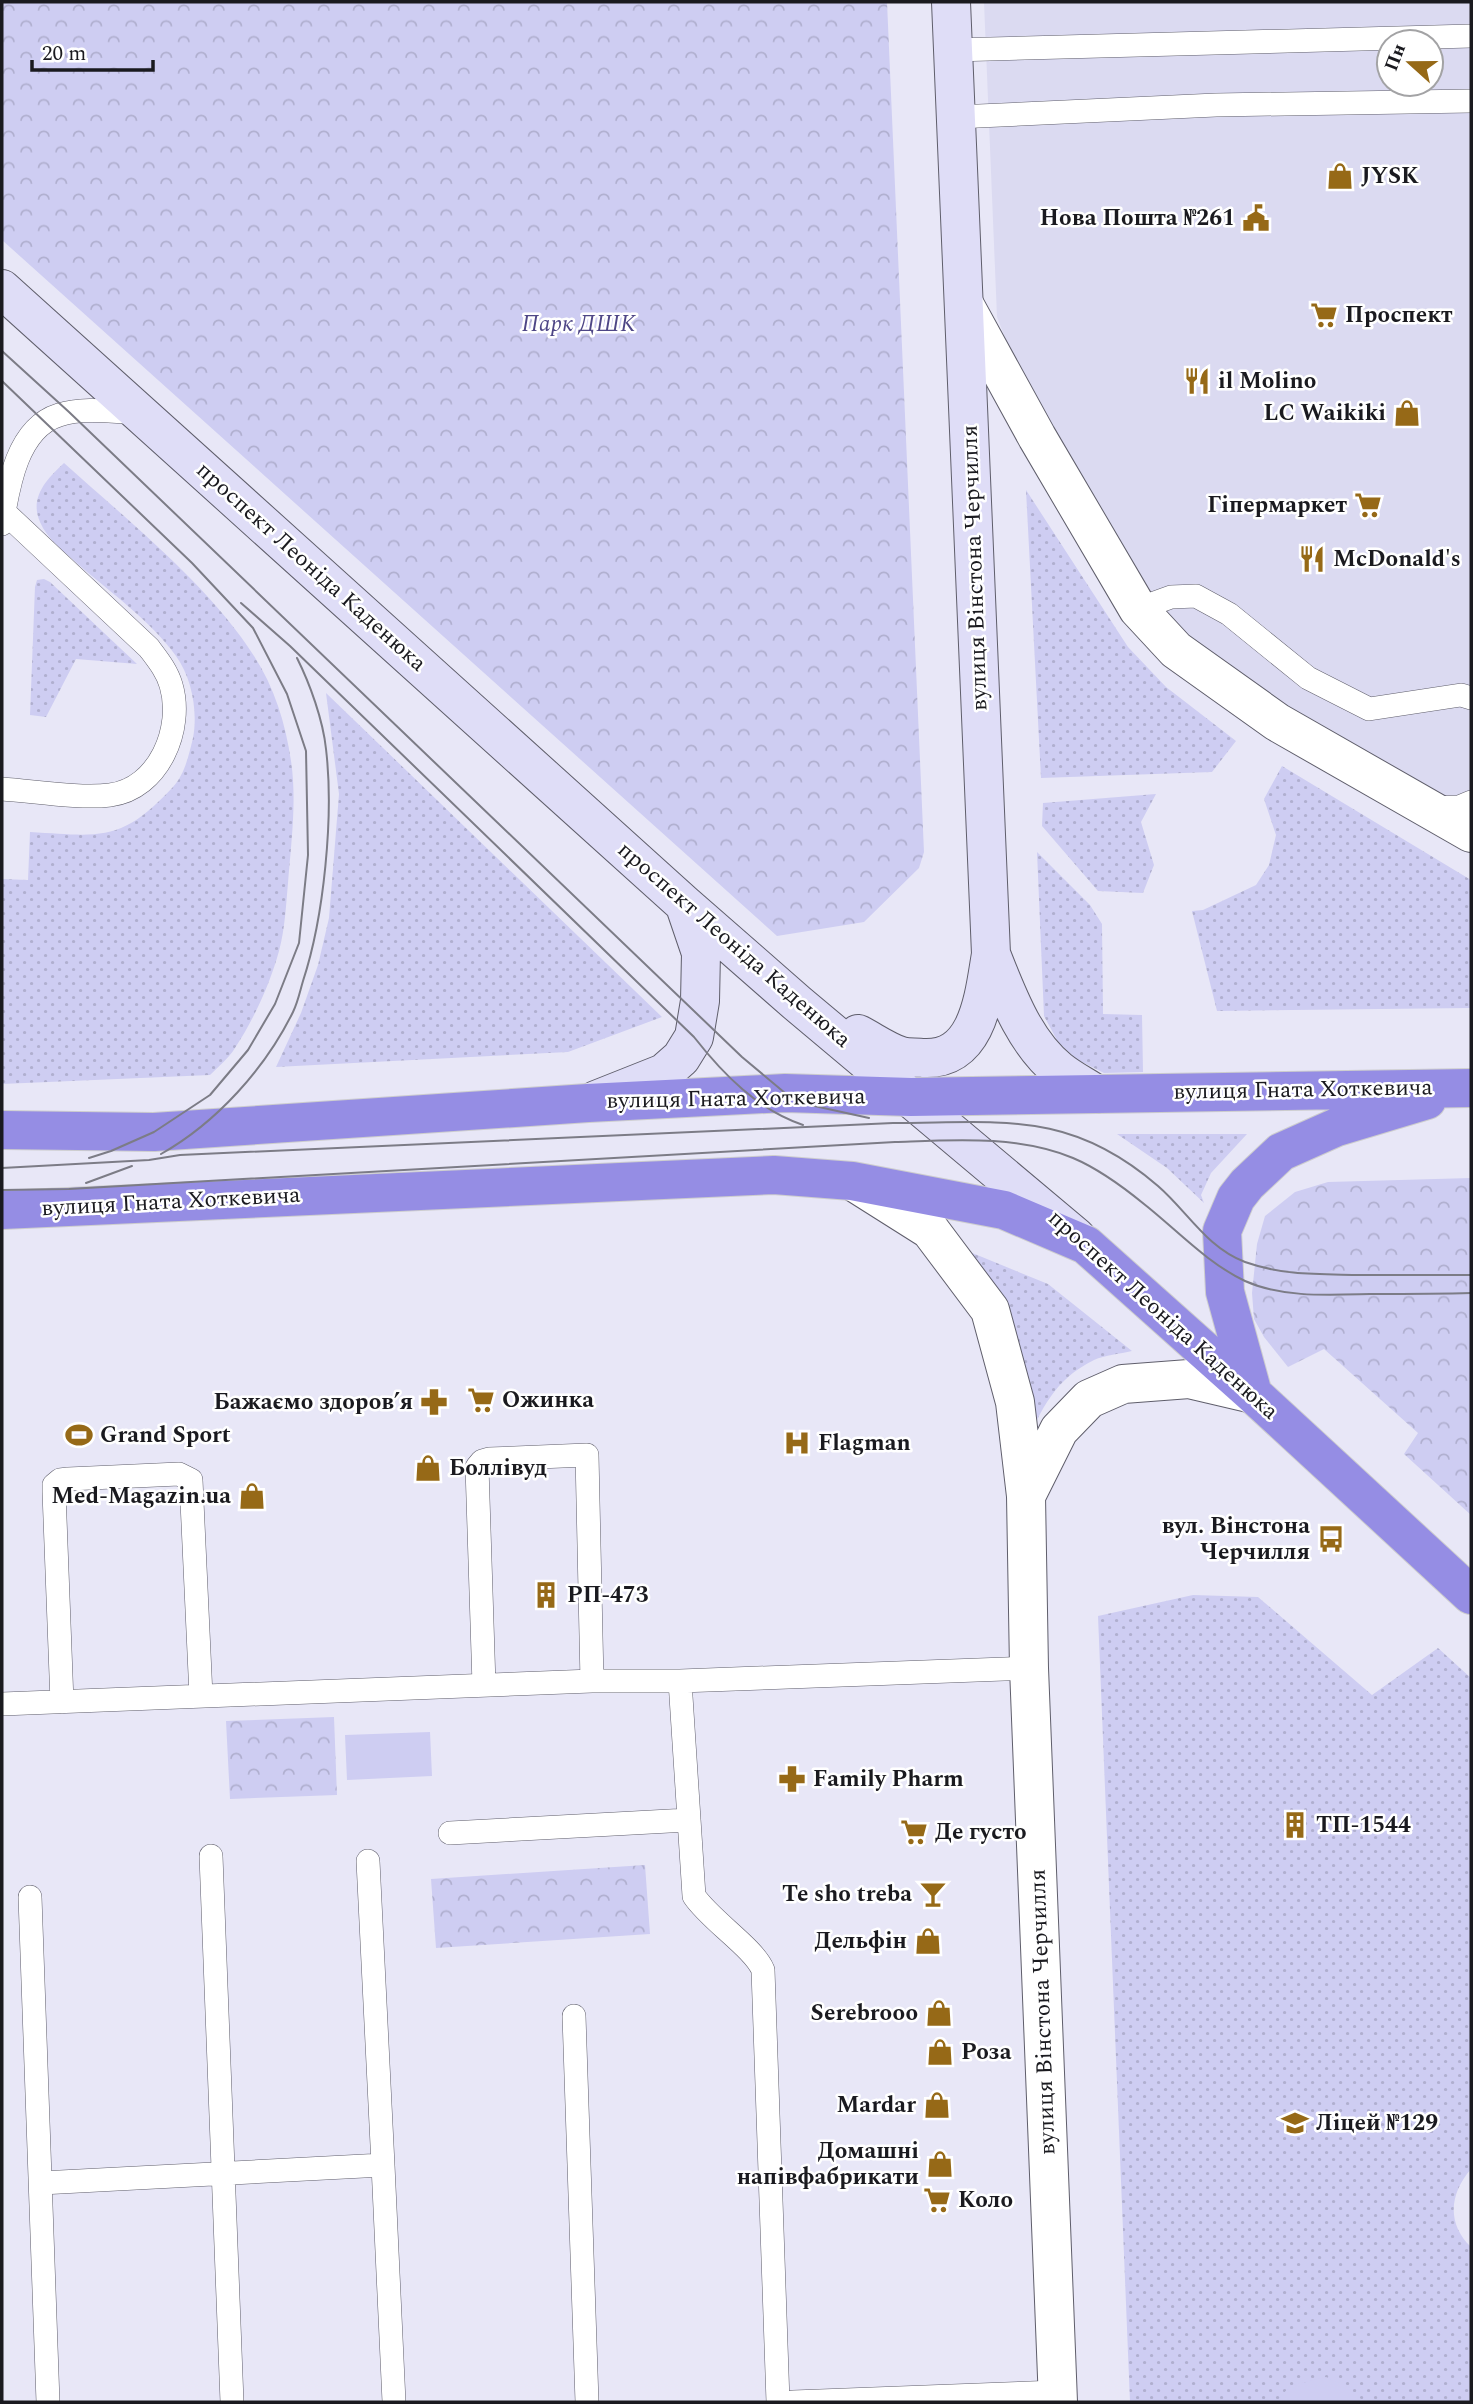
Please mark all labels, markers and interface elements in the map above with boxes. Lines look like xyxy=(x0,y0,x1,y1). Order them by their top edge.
scale bar xyxy=(32,28,152,72)
north arrow xyxy=(1375,28,1445,98)
text: 20 m xyxy=(42,38,86,70)
text: Пн xyxy=(1377,39,1414,75)
place label: JYSK xyxy=(1361,159,1419,194)
shop icon: JYSK xyxy=(1325,161,1355,191)
place label: Нова Пошта №261 xyxy=(1040,201,1235,236)
public building icon: Нова Пошта №261 xyxy=(1241,203,1271,233)
place label: Проспект xyxy=(1345,298,1453,333)
supermarket icon: Проспект xyxy=(1309,300,1339,330)
park label: Парк ДШК xyxy=(522,307,636,342)
place label: il Molino xyxy=(1218,364,1316,399)
restaurant icon: il Molino xyxy=(1182,366,1212,396)
place label: LC Waikiki xyxy=(1264,396,1386,431)
shop icon: LC Waikiki xyxy=(1392,398,1422,428)
street label: вулиця Вінстона Черчилля xyxy=(953,424,997,712)
street label: проспект Леоніда Каденюка xyxy=(188,454,434,680)
place label: Гіпермаркет xyxy=(1207,488,1347,523)
supermarket icon: Гіпермаркет xyxy=(1353,490,1383,520)
place label: McDonald's xyxy=(1333,542,1461,577)
restaurant icon: McDonald's xyxy=(1297,544,1327,574)
street label: проспект Леоніда Каденюка xyxy=(609,833,859,1057)
street label: вулиця Гната Хоткевича xyxy=(1173,1070,1433,1110)
street label: вулиця Гната Хоткевича xyxy=(606,1079,866,1119)
street label: вулиця Гната Хоткевича xyxy=(41,1178,301,1226)
street label: проспект Леоніда Каденюка xyxy=(1040,1202,1286,1428)
place label: Ожинка xyxy=(502,1383,594,1418)
place label: Бажаємо здоровʼя xyxy=(213,1385,413,1420)
supermarket icon: Ожинка xyxy=(466,1385,496,1415)
pharmacy icon: Бажаємо здоровʼя xyxy=(419,1387,449,1417)
place label: Grand Sport xyxy=(100,1418,231,1453)
sports icon: Grand Sport xyxy=(64,1420,94,1450)
place label: Flagman xyxy=(818,1426,911,1461)
hospital icon: Flagman xyxy=(782,1428,812,1458)
place label: Боллівуд xyxy=(449,1451,547,1486)
shop icon: Боллівуд xyxy=(413,1453,443,1483)
place label: Med-Magazin.ua xyxy=(51,1479,231,1514)
shop icon: Med-Magazin.ua xyxy=(237,1481,267,1511)
place label: вул. Вінстона Черчилля xyxy=(1162,1509,1310,1570)
bus stop icon: вул. Вінстона Черчилля xyxy=(1316,1524,1346,1554)
place label: РП-473 xyxy=(567,1578,649,1613)
building icon: РП-473 xyxy=(531,1580,561,1610)
place label: Family Pharm xyxy=(813,1762,964,1797)
pharmacy icon: Family Pharm xyxy=(777,1764,807,1794)
place label: ТП-1544 xyxy=(1316,1808,1411,1843)
building icon: ТП-1544 xyxy=(1280,1810,1310,1840)
place label: Де густо xyxy=(935,1815,1027,1850)
supermarket icon: Де густо xyxy=(899,1817,929,1847)
street label: вулиця Вінстона Черчилля xyxy=(1021,1868,1065,2156)
place label: Te sho treba xyxy=(782,1877,912,1912)
bar icon: Te sho treba xyxy=(918,1879,948,1909)
place label: Дельфін xyxy=(815,1924,907,1959)
shop icon: Дельфін xyxy=(913,1926,943,1956)
place label: Serebrooo xyxy=(811,1996,918,2031)
shop icon: Serebrooo xyxy=(924,1998,954,2028)
place label: Роза xyxy=(961,2035,1012,2070)
shop icon: Роза xyxy=(925,2037,955,2067)
place label: Mardar xyxy=(836,2088,916,2123)
shop icon: Mardar xyxy=(922,2090,952,2120)
place label: Ліцей №129 xyxy=(1316,2106,1438,2141)
school or university icon: Ліцей №129 xyxy=(1280,2108,1310,2138)
place label: Домашні напівфабрикати xyxy=(737,2134,919,2195)
shop icon: Домашні напівфабрикати xyxy=(925,2149,955,2179)
place label: Коло xyxy=(958,2183,1013,2218)
supermarket icon: Коло xyxy=(922,2185,952,2215)

